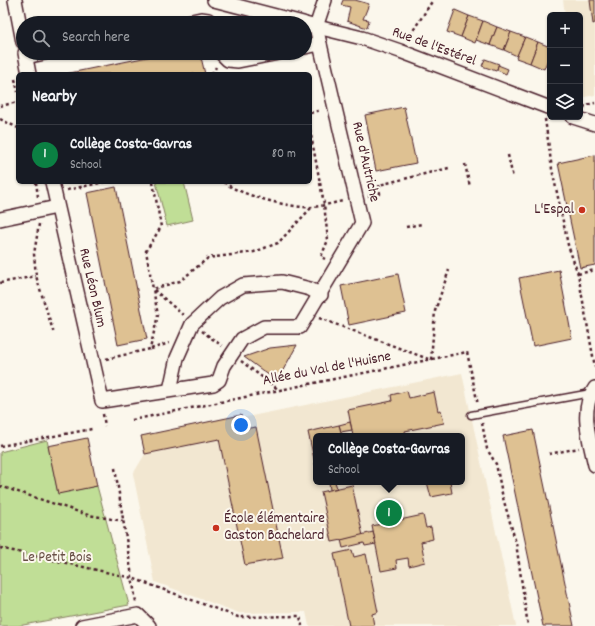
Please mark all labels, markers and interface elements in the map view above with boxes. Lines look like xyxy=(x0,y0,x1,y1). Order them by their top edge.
map controls xyxy=(547,12,583,120)
button: + xyxy=(547,12,583,48)
search box xyxy=(16,16,312,60)
street label: Rue de l'Estérel xyxy=(389,22,480,73)
icon: search xyxy=(30,27,52,49)
text: Search here xyxy=(62,27,130,49)
button: − xyxy=(547,48,583,84)
button: layers xyxy=(547,84,583,120)
text: Nearby xyxy=(32,86,76,110)
street label: Rue d'Autriche xyxy=(345,120,385,205)
text: Collège Costa-Gavras xyxy=(70,134,192,156)
text: 1 xyxy=(44,145,46,164)
text: 80 m xyxy=(272,145,296,164)
text: School xyxy=(70,156,102,175)
place label: L'Espal xyxy=(534,199,574,221)
marker: L'Espal xyxy=(577,205,587,215)
street label: Rue Léon Blum xyxy=(72,246,112,330)
street label: Allée du Val de l'Huisne xyxy=(261,346,393,392)
your location xyxy=(231,415,251,435)
popup xyxy=(313,433,465,485)
text: Collège Costa-Gavras xyxy=(328,439,450,461)
text: School xyxy=(328,461,359,480)
pin: 1 xyxy=(376,498,402,528)
place label: École élémentaire Gaston Bachelard xyxy=(224,508,325,547)
marker: École élémentaire Gaston Bachelard xyxy=(211,523,221,533)
park label: Le Petit Bois xyxy=(22,547,92,569)

